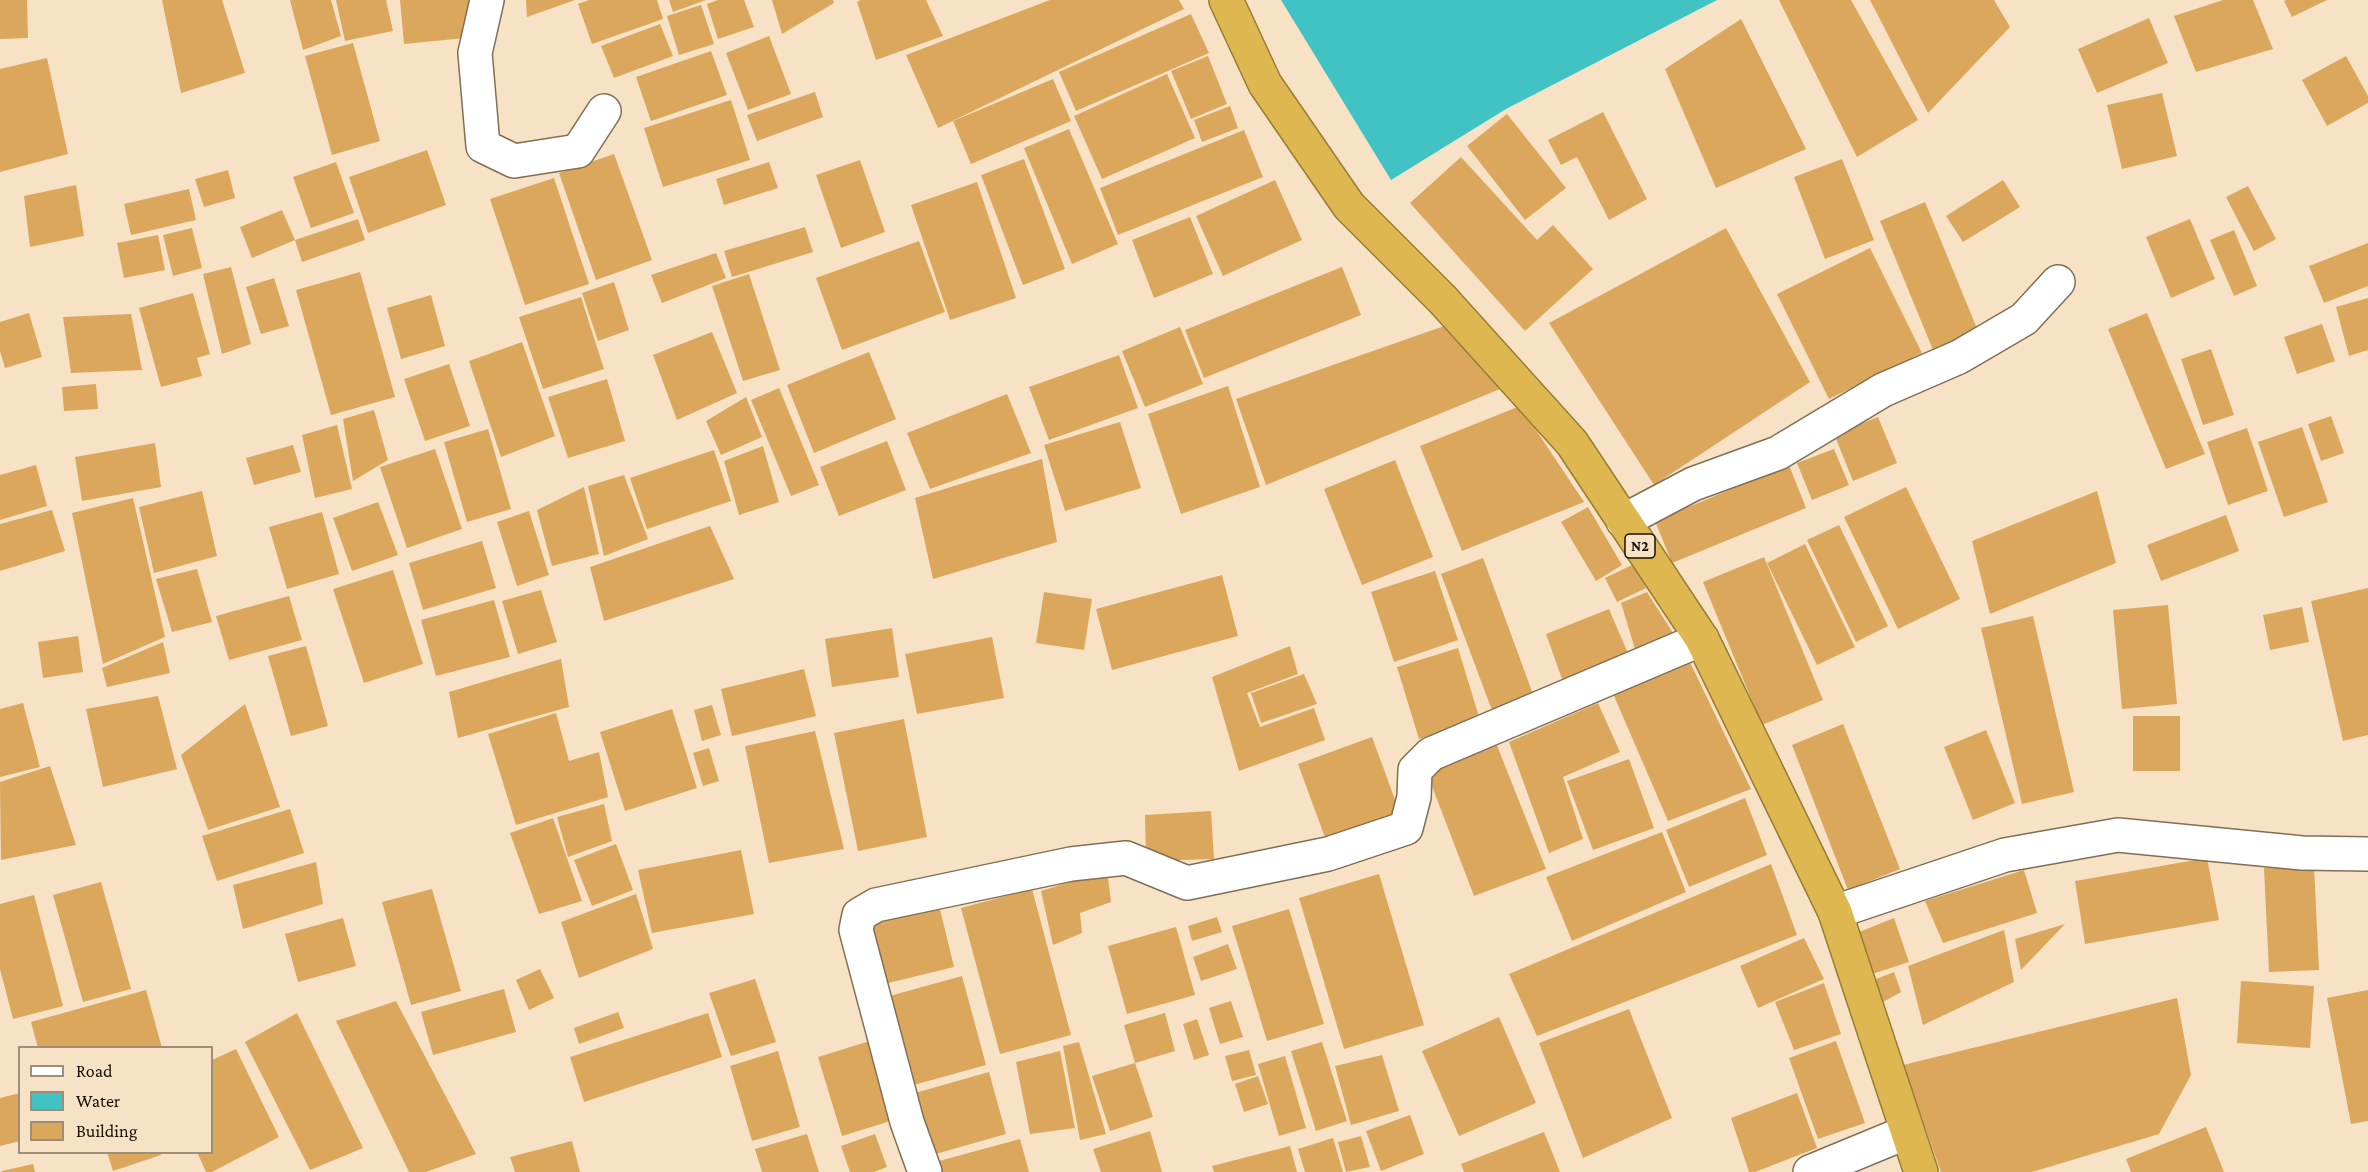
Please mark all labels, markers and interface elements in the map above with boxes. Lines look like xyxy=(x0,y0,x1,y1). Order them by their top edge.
road number: N2 xyxy=(1625,534,1655,558)
legend xyxy=(18,1046,213,1154)
text: Road xyxy=(76,1061,113,1081)
text: Water xyxy=(76,1091,120,1111)
text: Building xyxy=(76,1121,137,1141)

